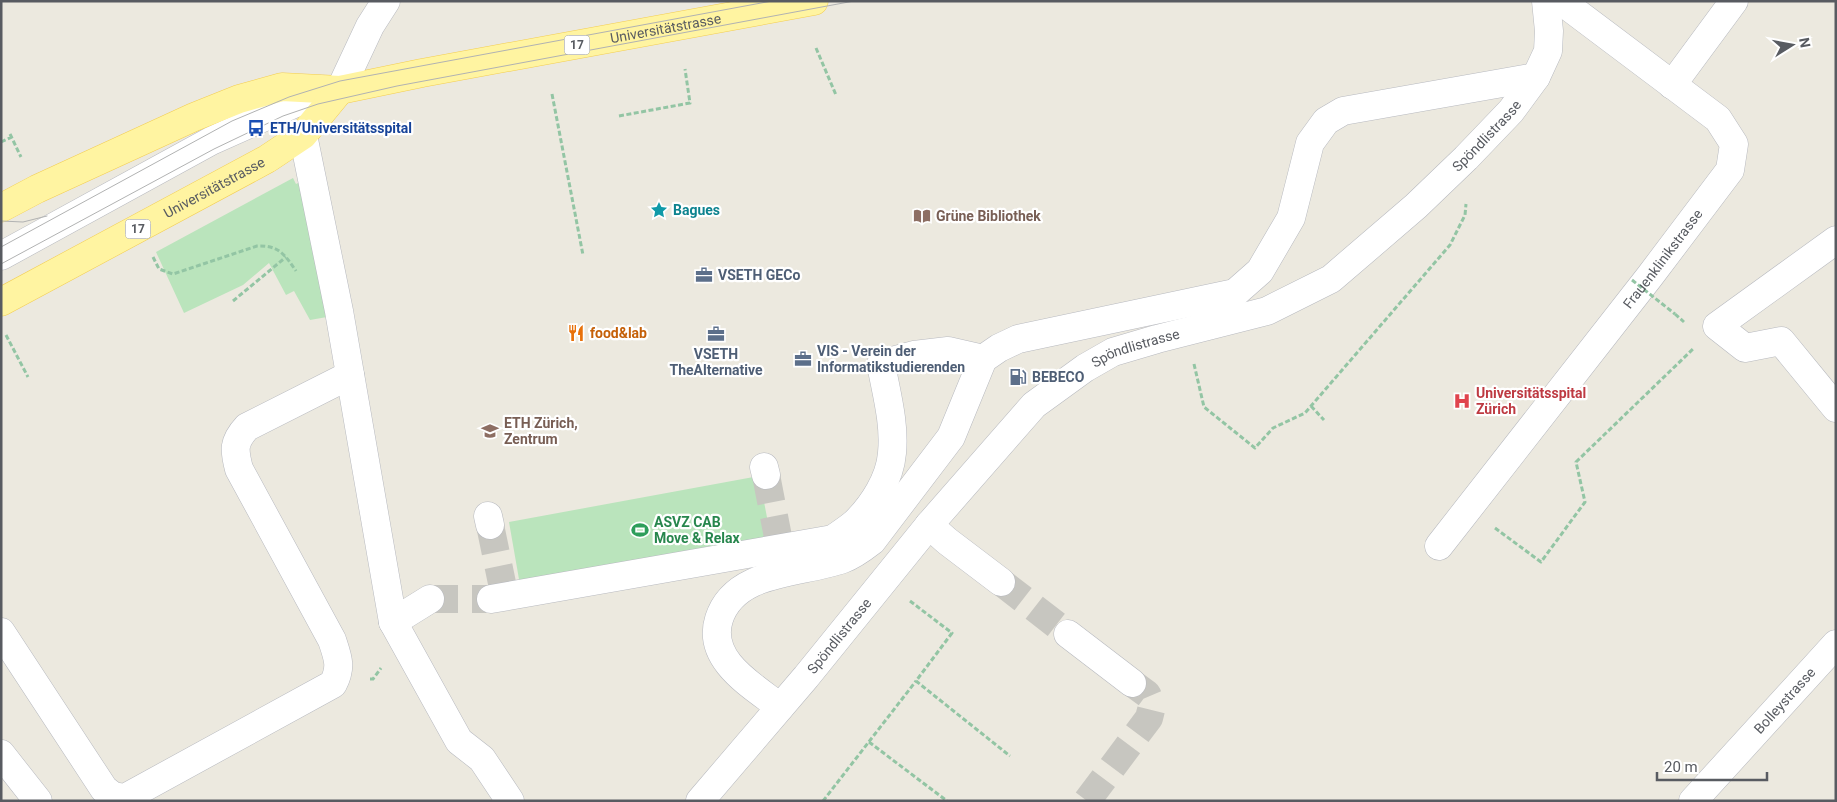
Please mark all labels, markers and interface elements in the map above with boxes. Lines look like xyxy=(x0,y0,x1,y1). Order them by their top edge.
street label: Universitätstrasse xyxy=(609,10,722,46)
north arrow xyxy=(1767,20,1817,70)
road number: 17 xyxy=(564,36,590,54)
text: N xyxy=(1796,36,1814,49)
street label: Spöndlistrasse xyxy=(1449,97,1524,175)
bus stop icon: ETH/Universitätsspital xyxy=(246,118,266,138)
place label: ETH/Universitätsspital xyxy=(270,120,412,136)
street label: Universitätstrasse xyxy=(161,154,267,221)
place icon: Bagues xyxy=(649,200,669,220)
place label: Bagues xyxy=(673,202,720,218)
library icon: Grüne Bibliothek xyxy=(912,206,932,226)
street label: Frauenklinikstrasse xyxy=(1620,206,1706,312)
place label: Grüne Bibliothek xyxy=(936,208,1041,224)
road number: 17 xyxy=(126,220,150,238)
office icon: VSETH GECo xyxy=(694,265,714,285)
place label: VSETH GECo xyxy=(718,267,800,283)
restaurant icon: food&lab xyxy=(566,323,586,343)
office icon: VSETH TheAlternative xyxy=(706,324,726,344)
place label: food&lab xyxy=(590,325,647,341)
street label: Spöndlistrasse xyxy=(1089,326,1181,371)
place label: VIS - Verein der Informatikstudierenden xyxy=(817,343,965,375)
place label: VSETH TheAlternative xyxy=(670,346,763,378)
office icon: VIS - Verein der Informatikstudierenden xyxy=(793,349,813,369)
fuel station icon: BEBECO xyxy=(1008,367,1028,387)
place label: BEBECO xyxy=(1032,369,1085,385)
place label: Universitätsspital Zürich xyxy=(1476,385,1586,417)
hospital icon: Universitätsspital Zürich xyxy=(1452,391,1472,411)
place label: ETH Zürich, Zentrum xyxy=(504,415,578,447)
school or university icon: ETH Zürich, Zentrum xyxy=(480,421,500,441)
place label: ASVZ CAB Move & Relax xyxy=(654,514,741,546)
sports icon: ASVZ CAB Move & Relax xyxy=(630,520,650,540)
street label: Spöndlistrasse xyxy=(804,595,875,677)
street label: Bolleystrasse xyxy=(1751,664,1819,737)
scale bar xyxy=(1657,750,1767,782)
text: 20 m xyxy=(1664,758,1698,776)

